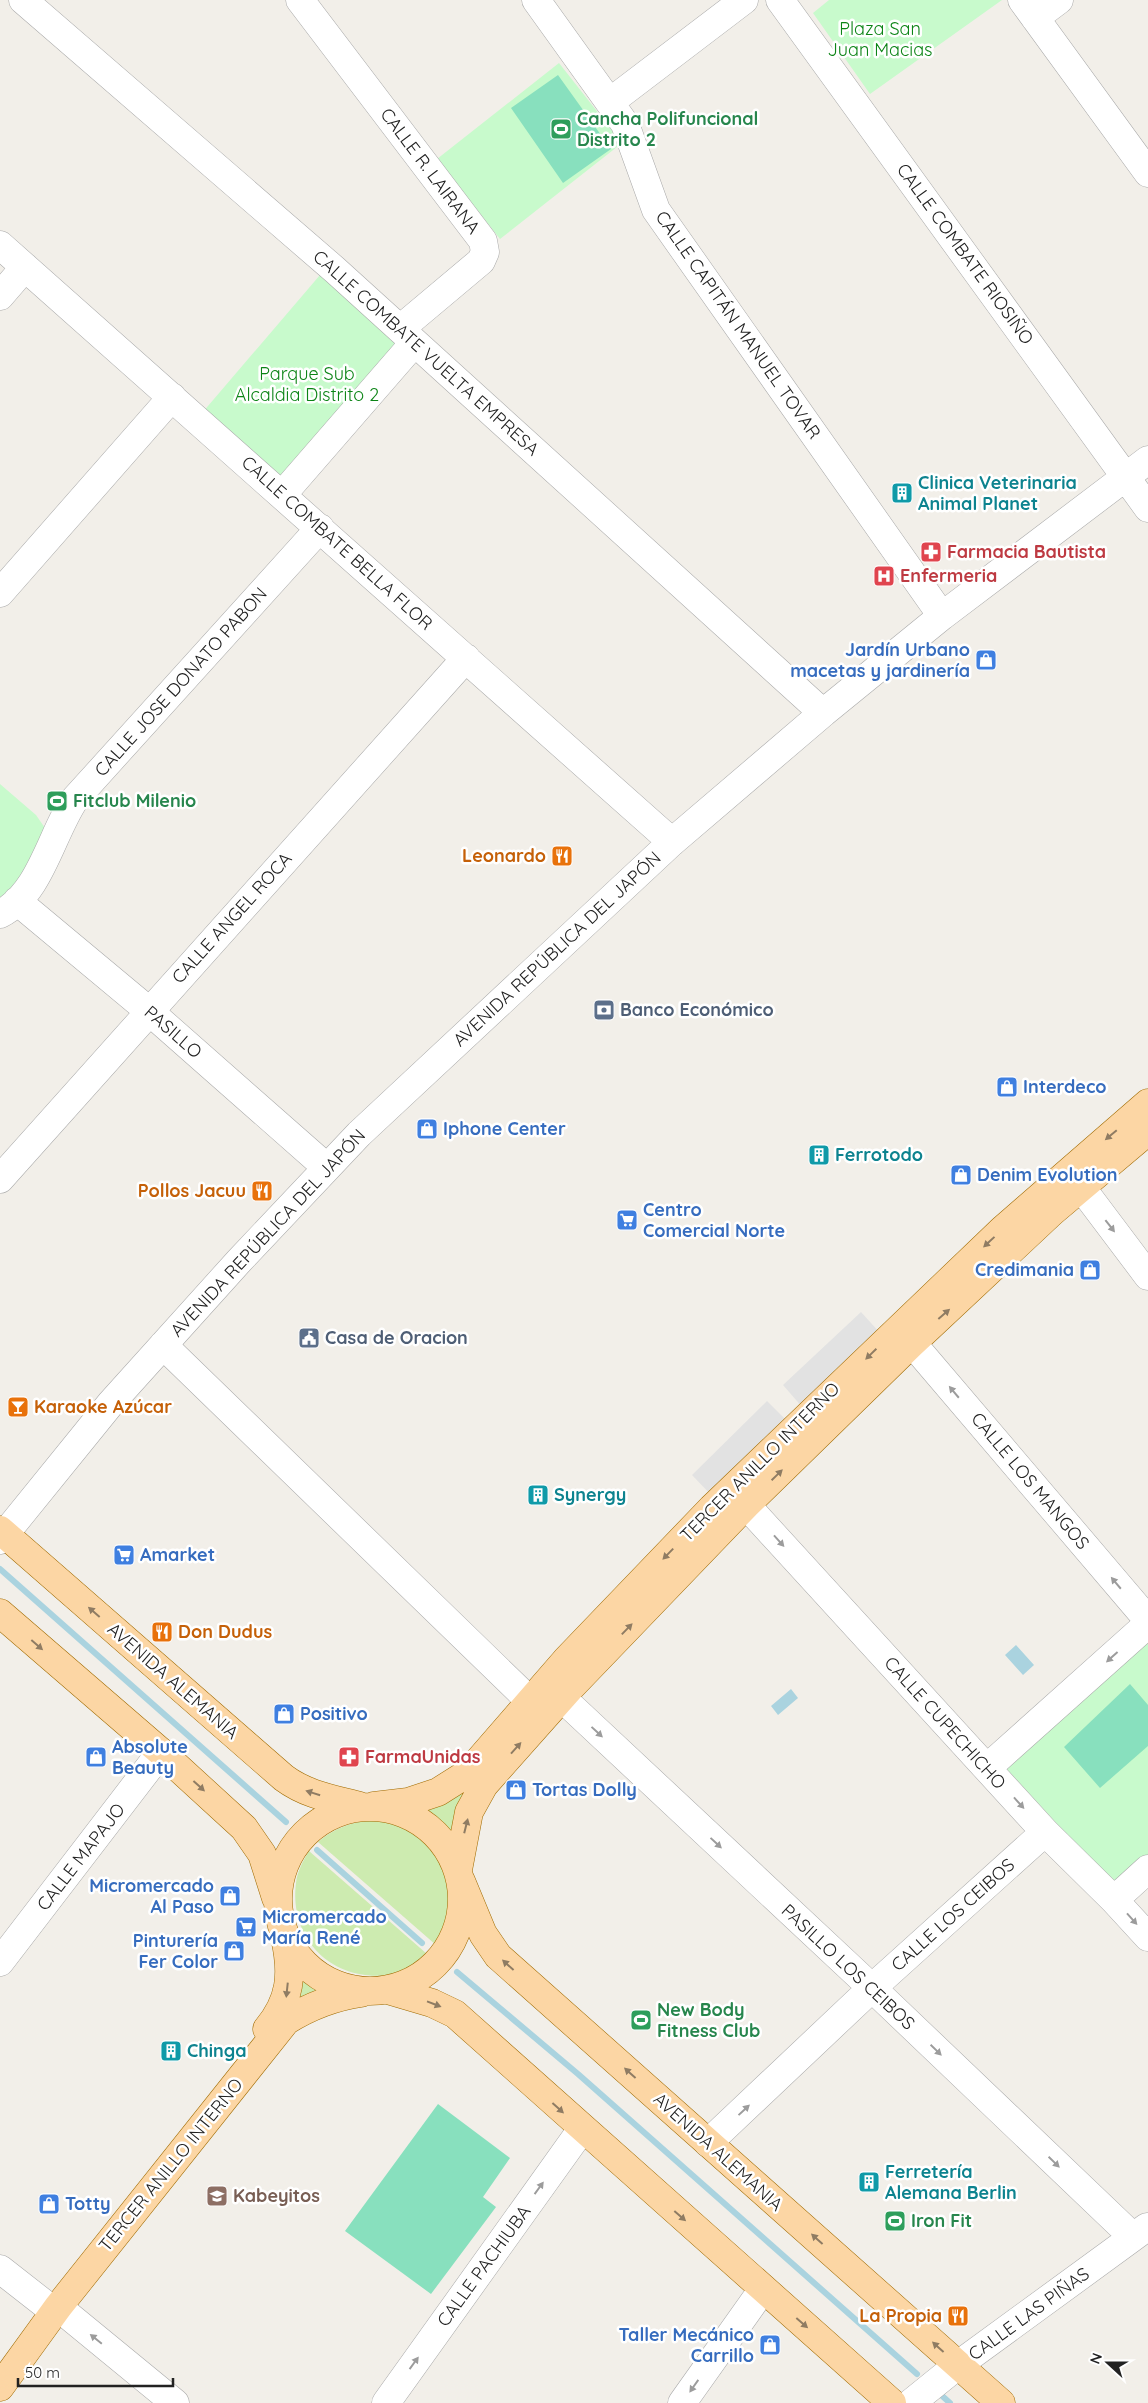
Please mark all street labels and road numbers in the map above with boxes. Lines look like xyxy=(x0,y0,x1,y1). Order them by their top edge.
street label: CALLE R. LAIRANA xyxy=(375,103,486,239)
street label: CALLE COMBATE RIOSIÑO xyxy=(892,159,1039,349)
street label: CALLE CAPITÁN MANUEL TOVAR xyxy=(651,206,826,443)
street label: CALLE COMBATE VUELTA EMPRESA xyxy=(308,245,544,461)
street label: CALLE COMBATE BELLA FLOR xyxy=(237,451,438,635)
street label: CALLE JOSE DONATO PABON xyxy=(89,582,272,781)
street label: AVENIDA REPÚBLICA DEL JAPÓN xyxy=(448,846,665,1051)
street label: CALLE ANGEL ROCA xyxy=(167,847,297,988)
street label: PASILLO xyxy=(140,1000,207,1063)
street label: AVENIDA REPÚBLICA DEL JAPÓN xyxy=(165,1124,370,1341)
street label: TERCER ANILLO INTERNO xyxy=(675,1377,844,1546)
street label: CALLE LOS MANGOS xyxy=(966,1407,1094,1554)
street label: AVENIDA ALEMANIA xyxy=(103,1617,244,1744)
street label: CALLE CUPECHICHO xyxy=(880,1651,1011,1794)
street label: CALLE MAPAJO xyxy=(32,1798,130,1915)
street label: CALLE LOS CEIBOS xyxy=(886,1853,1019,1976)
street label: PASILLO LOS CEIBOS xyxy=(777,1899,920,2034)
street label: TERCER ANILLO INTERNO xyxy=(94,2073,248,2256)
street label: AVENIDA ALEMANIA xyxy=(649,2087,788,2216)
street label: CALLE PACHIUBA xyxy=(432,2200,536,2331)
street label: CALLE LAS PIÑAS xyxy=(964,2262,1094,2365)

